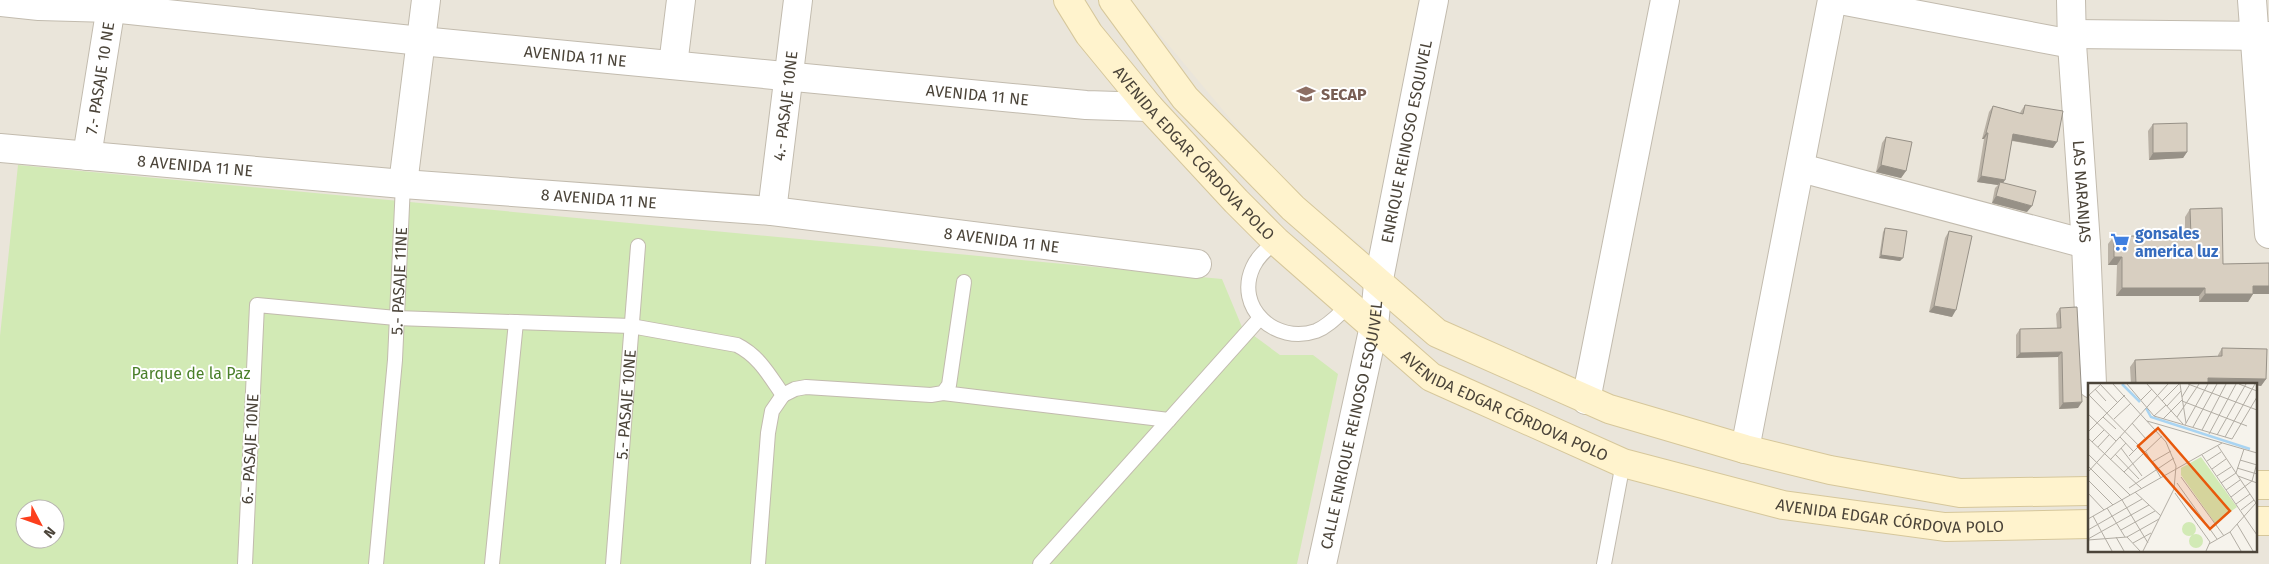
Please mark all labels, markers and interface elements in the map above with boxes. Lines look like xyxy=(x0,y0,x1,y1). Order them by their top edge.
street label: 7.- PASAJE 10 NE xyxy=(81,20,118,136)
street label: ENRIQUE REINOSO ESQUIVEL xyxy=(1377,38,1435,245)
street label: AVENIDA 11 NE xyxy=(523,41,628,70)
street label: 4.- PASAJE 10NE xyxy=(769,50,801,162)
street label: AVENIDA EDGAR CÓRDOVA POLO xyxy=(1110,62,1279,244)
street label: AVENIDA 11 NE xyxy=(925,80,1030,109)
school or university icon: SECAP xyxy=(1295,83,1317,105)
place label: SECAP xyxy=(1321,85,1367,104)
street label: LAS NARANJAS xyxy=(2069,140,2095,244)
street label: 8 AVENIDA 11 NE xyxy=(137,151,254,180)
street label: 8 AVENIDA 11 NE xyxy=(540,185,657,212)
street label: 8 AVENIDA 11 NE xyxy=(943,223,1060,256)
place label: gonsales america luz xyxy=(2135,224,2219,261)
street label: 5.- PASAJE 11NE xyxy=(387,227,411,335)
supermarket icon: gonsales america luz xyxy=(2109,231,2131,253)
street label: CALLE ENRIQUE REINOSO ESQUIVEL xyxy=(1316,300,1386,551)
street label: AVENIDA EDGAR CÓRDOVA POLO xyxy=(1398,346,1611,465)
street label: 5.- PASAJE 10NE xyxy=(612,349,639,460)
park label: Parque de la Paz xyxy=(132,364,250,383)
inset map xyxy=(2088,383,2256,552)
street label: 6.- PASAJE 10NE xyxy=(238,393,262,505)
street label: AVENIDA EDGAR CÓRDOVA POLO xyxy=(1774,494,2004,537)
north arrow xyxy=(15,499,65,549)
text: N xyxy=(40,523,59,541)

